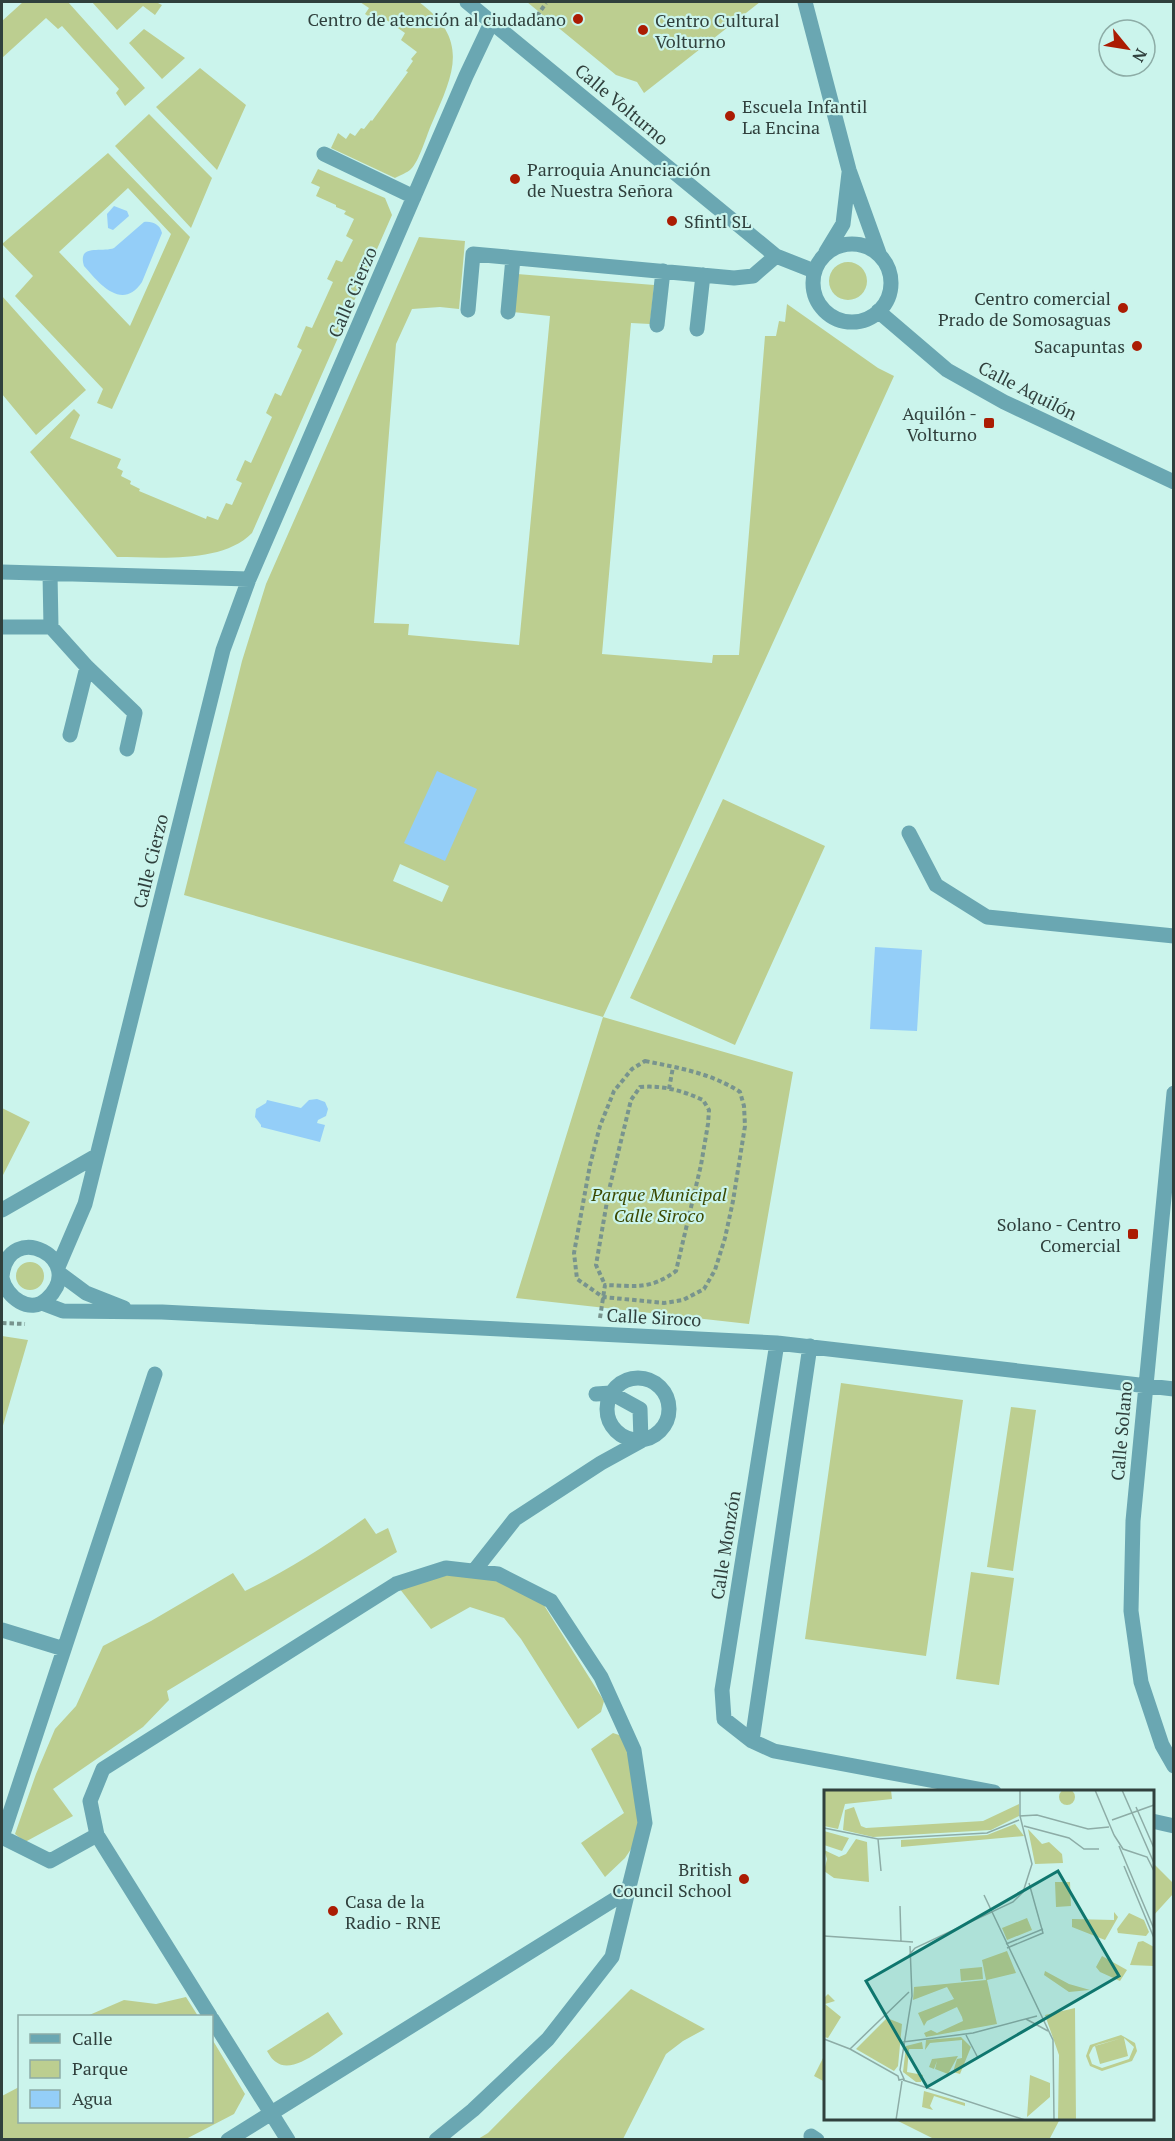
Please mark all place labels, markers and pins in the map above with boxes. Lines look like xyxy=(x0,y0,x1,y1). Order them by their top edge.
place label: Centro de atención al ciudadano xyxy=(308,7,566,31)
place label: Centro Cultural Volturno xyxy=(655,8,780,53)
marker: Centro de atención al ciudadano xyxy=(571,12,585,26)
marker: Centro Cultural Volturno xyxy=(636,23,650,37)
place label: Escuela Infantil La Encina xyxy=(742,94,867,139)
marker: Escuela Infantil La Encina xyxy=(723,109,737,123)
place label: Parroquia Anunciación de Nuestra Señora xyxy=(527,157,711,202)
marker: Parroquia Anunciación de Nuestra Señora xyxy=(508,172,522,186)
place label: Sfintl SL xyxy=(684,209,751,233)
marker: Sfintl SL xyxy=(665,214,679,228)
place label: Centro comercial Prado de Somosaguas xyxy=(938,286,1111,331)
marker: Centro comercial Prado de Somosaguas xyxy=(1116,301,1130,315)
place label: Sacapuntas xyxy=(1034,334,1125,358)
marker: Sacapuntas xyxy=(1130,339,1144,353)
place label: Aquilón - Volturno xyxy=(902,401,977,446)
marker: Aquilón - Volturno xyxy=(982,416,996,430)
place label: Solano - Centro Comercial xyxy=(997,1212,1121,1257)
marker: Solano - Centro Comercial xyxy=(1126,1227,1140,1241)
place label: British Council School xyxy=(612,1857,732,1902)
marker: British Council School xyxy=(737,1872,751,1886)
place label: Casa de la Radio - RNE xyxy=(345,1889,441,1934)
marker: Casa de la Radio - RNE xyxy=(326,1904,340,1918)

